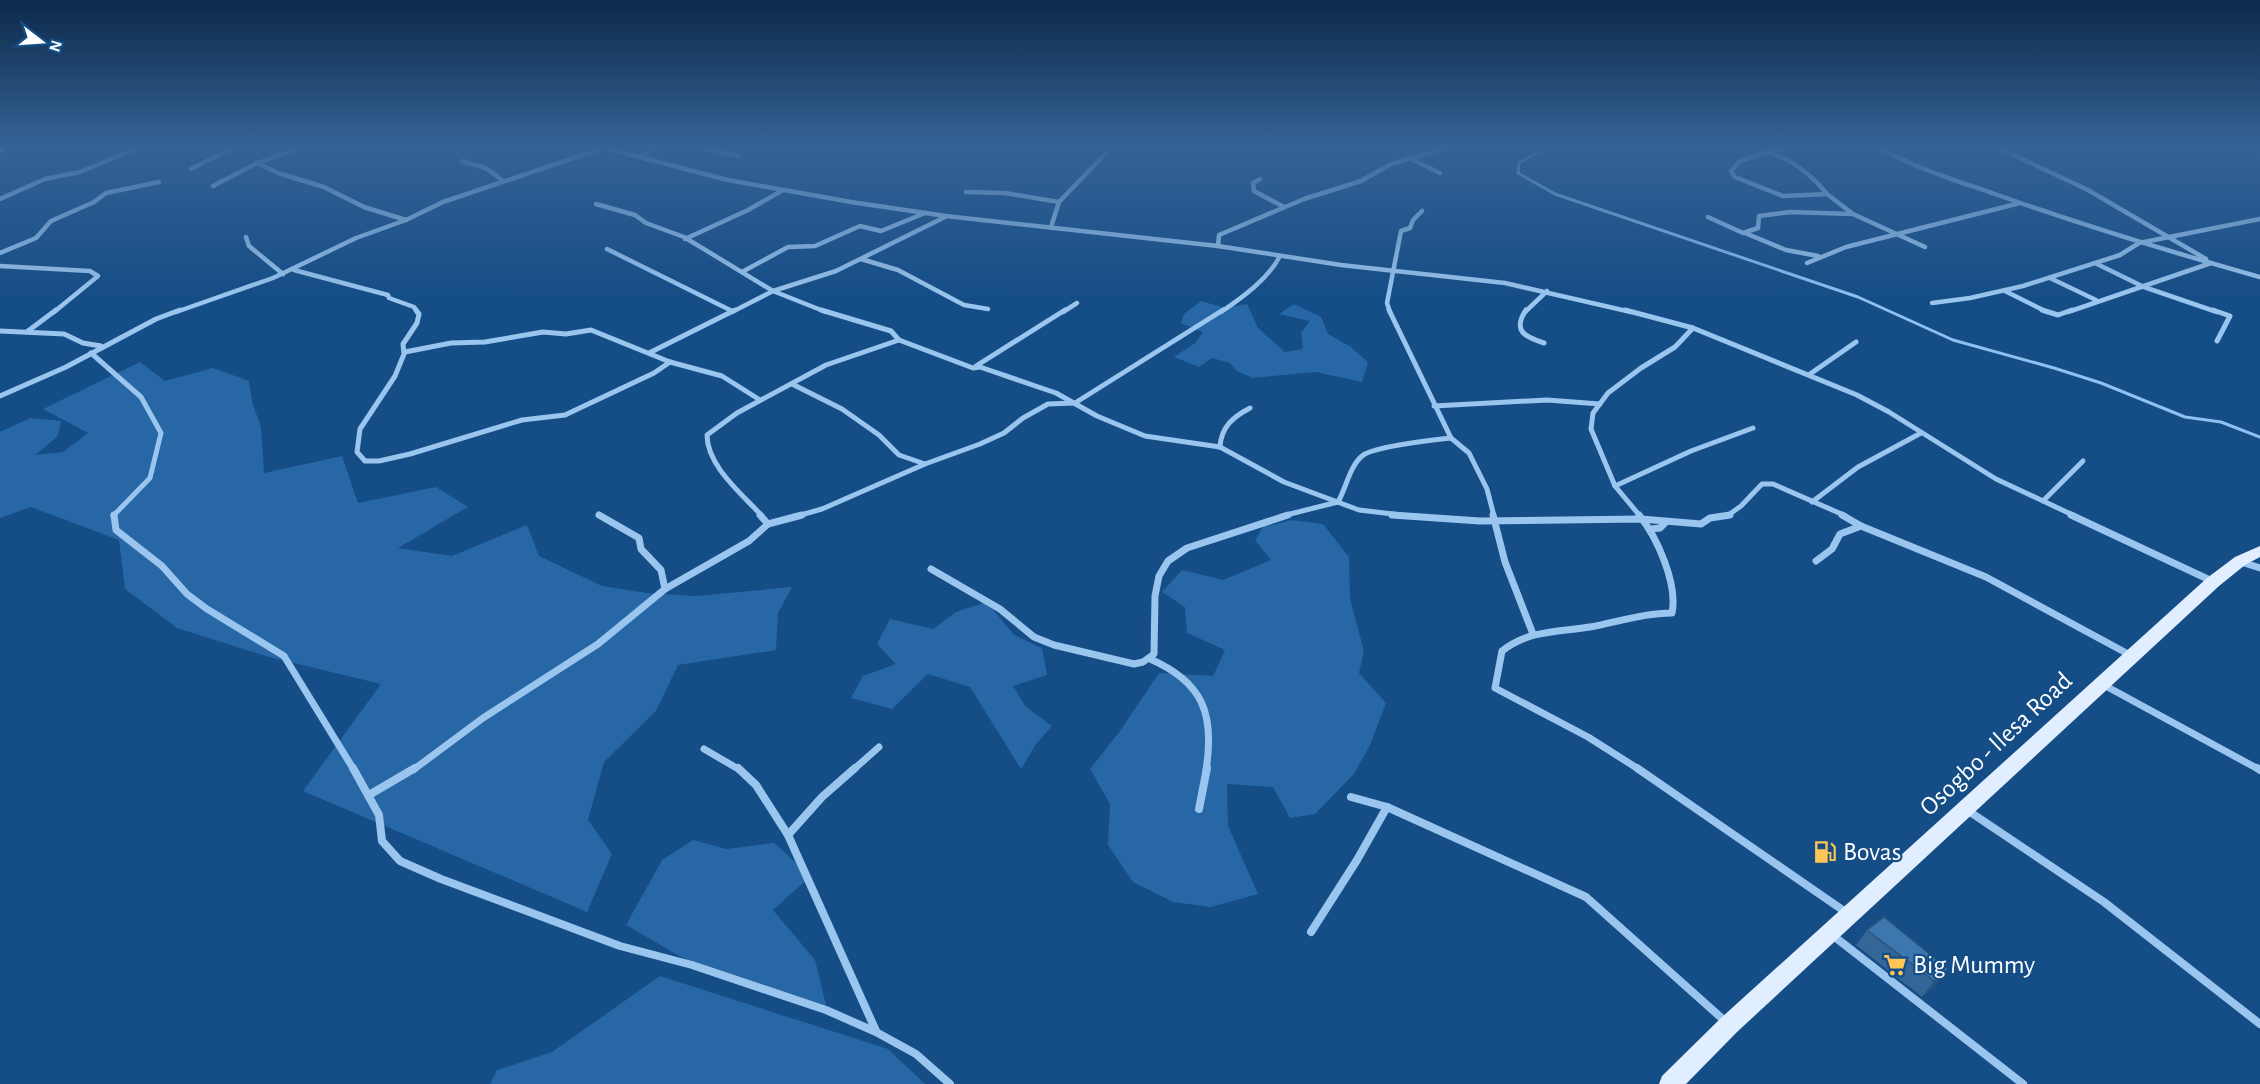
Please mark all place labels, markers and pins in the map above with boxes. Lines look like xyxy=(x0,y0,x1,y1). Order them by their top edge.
fuel station icon: Bovas xyxy=(1812,839,1838,865)
place label: Bovas xyxy=(1843,839,1901,865)
supermarket icon: Big Mummy xyxy=(1882,952,1908,978)
place label: Big Mummy xyxy=(1913,952,2035,978)

